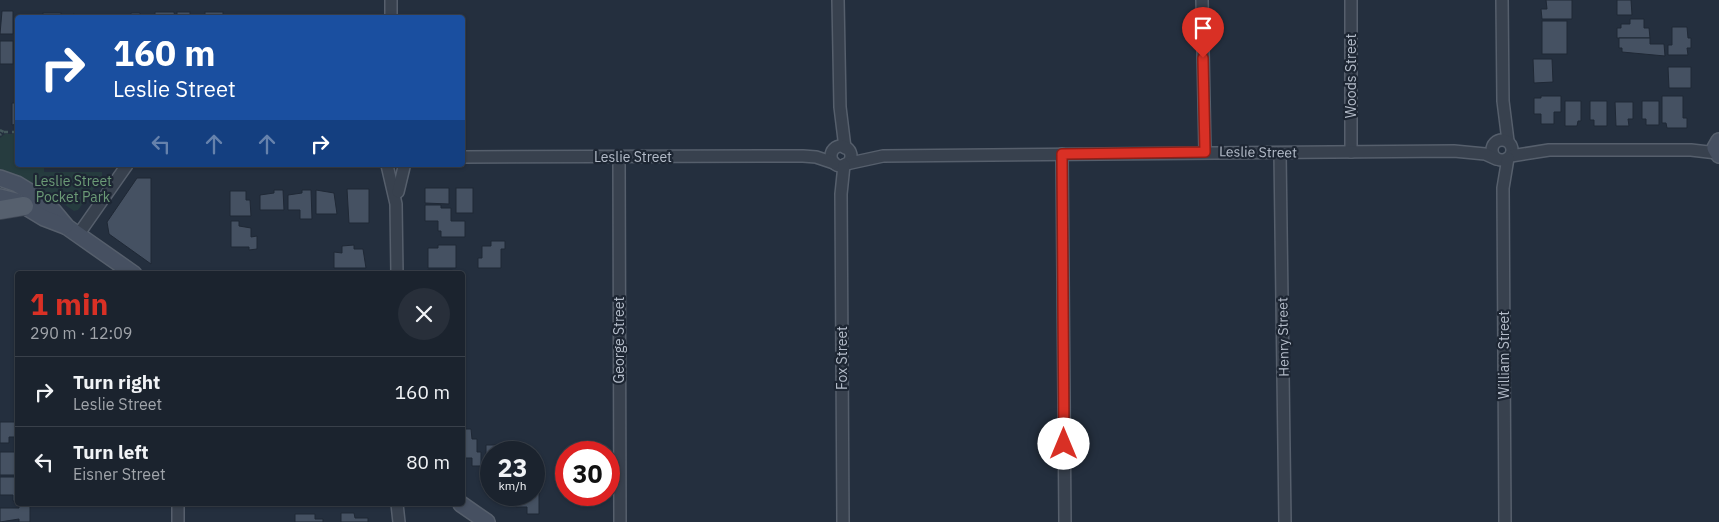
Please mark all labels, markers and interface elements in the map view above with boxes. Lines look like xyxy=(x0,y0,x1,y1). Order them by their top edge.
pin xyxy=(1182,7,1224,58)
icon: arrive xyxy=(1189,14,1217,42)
text: 160 m xyxy=(113,30,216,76)
street label: Woods Street xyxy=(1342,34,1360,118)
icon: right xyxy=(30,35,95,100)
text: Leslie Street xyxy=(113,74,236,103)
icon: left xyxy=(147,130,175,158)
icon: ahead xyxy=(200,130,228,158)
icon: ahead xyxy=(253,130,281,158)
icon: right xyxy=(306,130,334,158)
street label: Leslie Street xyxy=(1219,142,1297,162)
street label: Leslie Street xyxy=(594,148,672,166)
park label: Leslie Street Pocket Park xyxy=(34,172,112,206)
text: 1 min xyxy=(30,284,108,323)
button: close xyxy=(398,288,450,340)
street label: George Street xyxy=(610,297,628,383)
street label: Henry Street xyxy=(1273,297,1293,377)
street label: William Street xyxy=(1495,311,1513,399)
text: 290 m · 12:09 xyxy=(30,323,132,343)
street label: Fox Street xyxy=(833,326,851,390)
text: Turn right xyxy=(73,370,160,394)
icon: right xyxy=(30,378,58,406)
text: 160 m xyxy=(395,380,450,404)
text: Leslie Street xyxy=(73,394,162,414)
position arrow xyxy=(1037,417,1089,469)
text: Turn left xyxy=(73,440,149,464)
speed limit sign: 30 xyxy=(555,441,620,506)
icon: left xyxy=(30,448,58,476)
text: 80 m xyxy=(406,450,450,474)
text: 23 xyxy=(497,451,528,484)
text: Eisner Street xyxy=(73,464,166,484)
text: km/h xyxy=(498,478,527,493)

